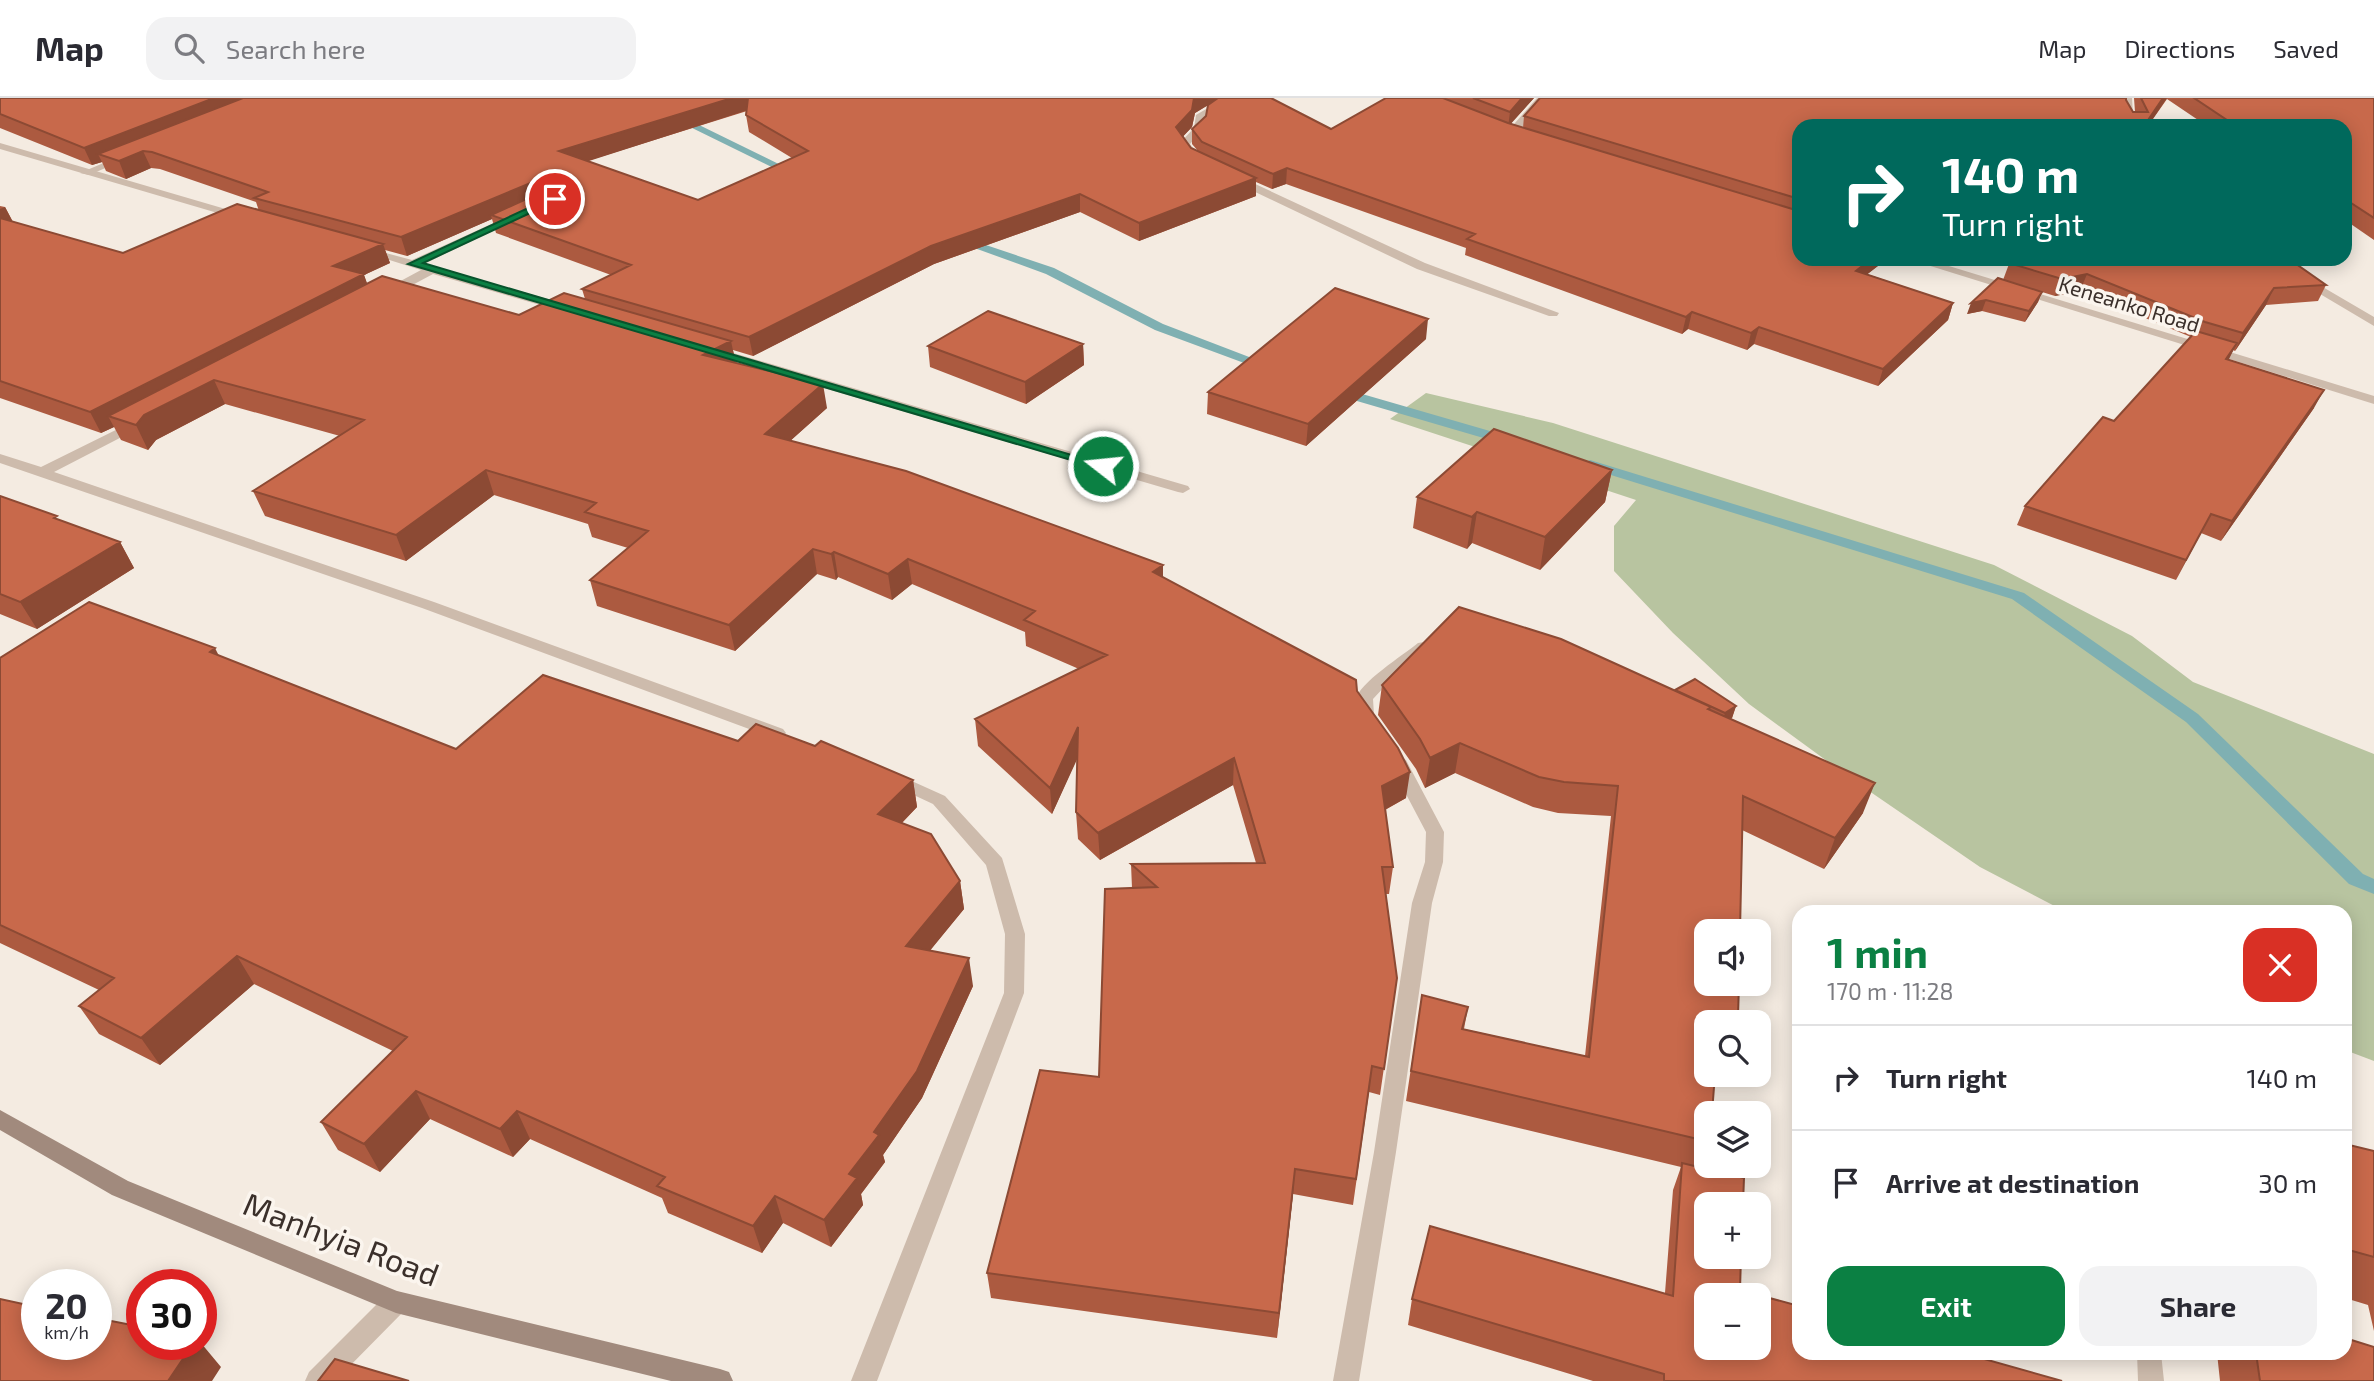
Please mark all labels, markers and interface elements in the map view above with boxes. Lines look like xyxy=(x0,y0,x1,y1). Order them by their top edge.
search box xyxy=(146,17,636,80)
text: Map xyxy=(35,28,104,68)
icon: search xyxy=(170,29,208,67)
text: Search here xyxy=(226,33,365,64)
text: Map xyxy=(2038,34,2086,63)
text: Directions xyxy=(2124,34,2235,63)
text: Saved xyxy=(2273,34,2339,63)
text: 140 m xyxy=(1942,144,2079,203)
icon: right xyxy=(1827,147,1918,238)
pin xyxy=(525,169,585,229)
icon: arrive xyxy=(536,180,574,218)
text: Turn right xyxy=(1942,204,2084,242)
street label: Keneanko Road xyxy=(2056,270,2203,337)
position arrow xyxy=(1066,429,1140,503)
map controls xyxy=(1694,919,1771,1360)
button: sound xyxy=(1694,919,1771,996)
text: 1 min xyxy=(1827,926,1928,976)
button: close xyxy=(2243,928,2317,1002)
text: 170 m · 11:28 xyxy=(1827,977,1953,1005)
button: search xyxy=(1694,1010,1771,1087)
icon: right xyxy=(1827,1059,1865,1097)
text: Turn right xyxy=(1886,1062,2007,1093)
text: 140 m xyxy=(2246,1062,2317,1093)
button: layers xyxy=(1694,1101,1771,1178)
icon: arrive xyxy=(1827,1164,1865,1202)
text: Arrive at destination xyxy=(1886,1167,2139,1198)
text: 30 m xyxy=(2258,1167,2317,1198)
street label: Manhyia Road xyxy=(239,1183,445,1293)
button: + xyxy=(1694,1192,1771,1269)
button: Exit xyxy=(1827,1266,2065,1346)
button: Share xyxy=(2079,1266,2317,1346)
speed limit sign: 30 xyxy=(126,1269,217,1360)
button: − xyxy=(1694,1283,1771,1360)
text: 20 xyxy=(45,1284,88,1326)
text: km/h xyxy=(44,1321,89,1343)

